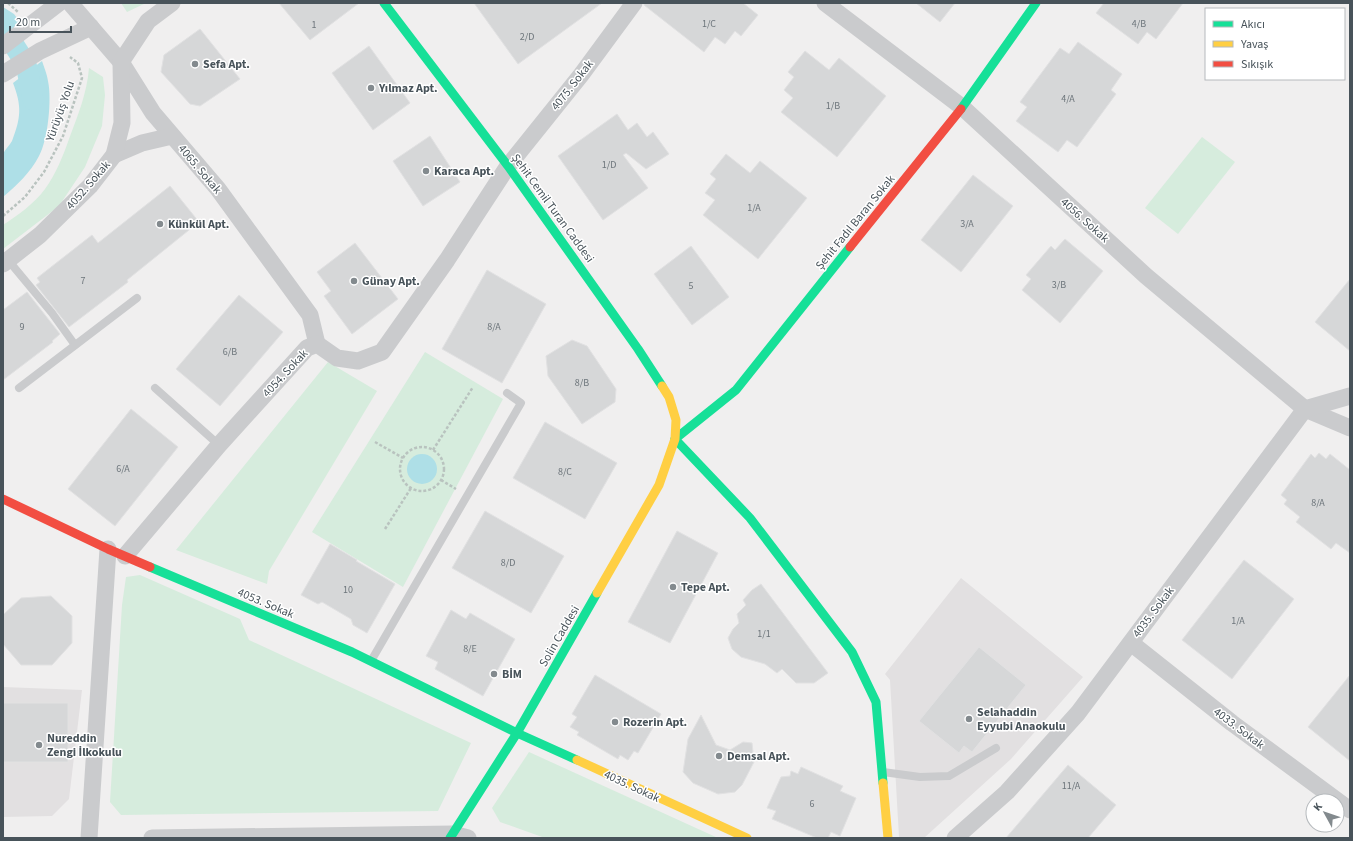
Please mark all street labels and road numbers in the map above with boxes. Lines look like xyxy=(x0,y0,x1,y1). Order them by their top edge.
street label: 4075. Sokak xyxy=(547,56,598,114)
street label: Yürüyüş Yolu xyxy=(41,78,79,145)
street label: 4065. Sokak xyxy=(174,141,225,198)
street label: Şehit Cemil Turan Caddesi xyxy=(507,150,598,266)
street label: 4052. Sokak xyxy=(62,157,115,214)
street label: Şehit Fadıl Baran Sokak xyxy=(812,171,899,273)
street label: 4056. Sokak xyxy=(1057,194,1113,247)
street label: 4054. Sokak xyxy=(259,346,312,401)
street label: 4035. Sokak xyxy=(1129,583,1178,641)
street label: 4053. Sokak xyxy=(235,584,297,623)
street label: Solin Caddesi xyxy=(535,602,584,670)
street label: 4033. Sokak xyxy=(1210,704,1268,753)
street label: 4035. Sokak xyxy=(601,766,663,807)

